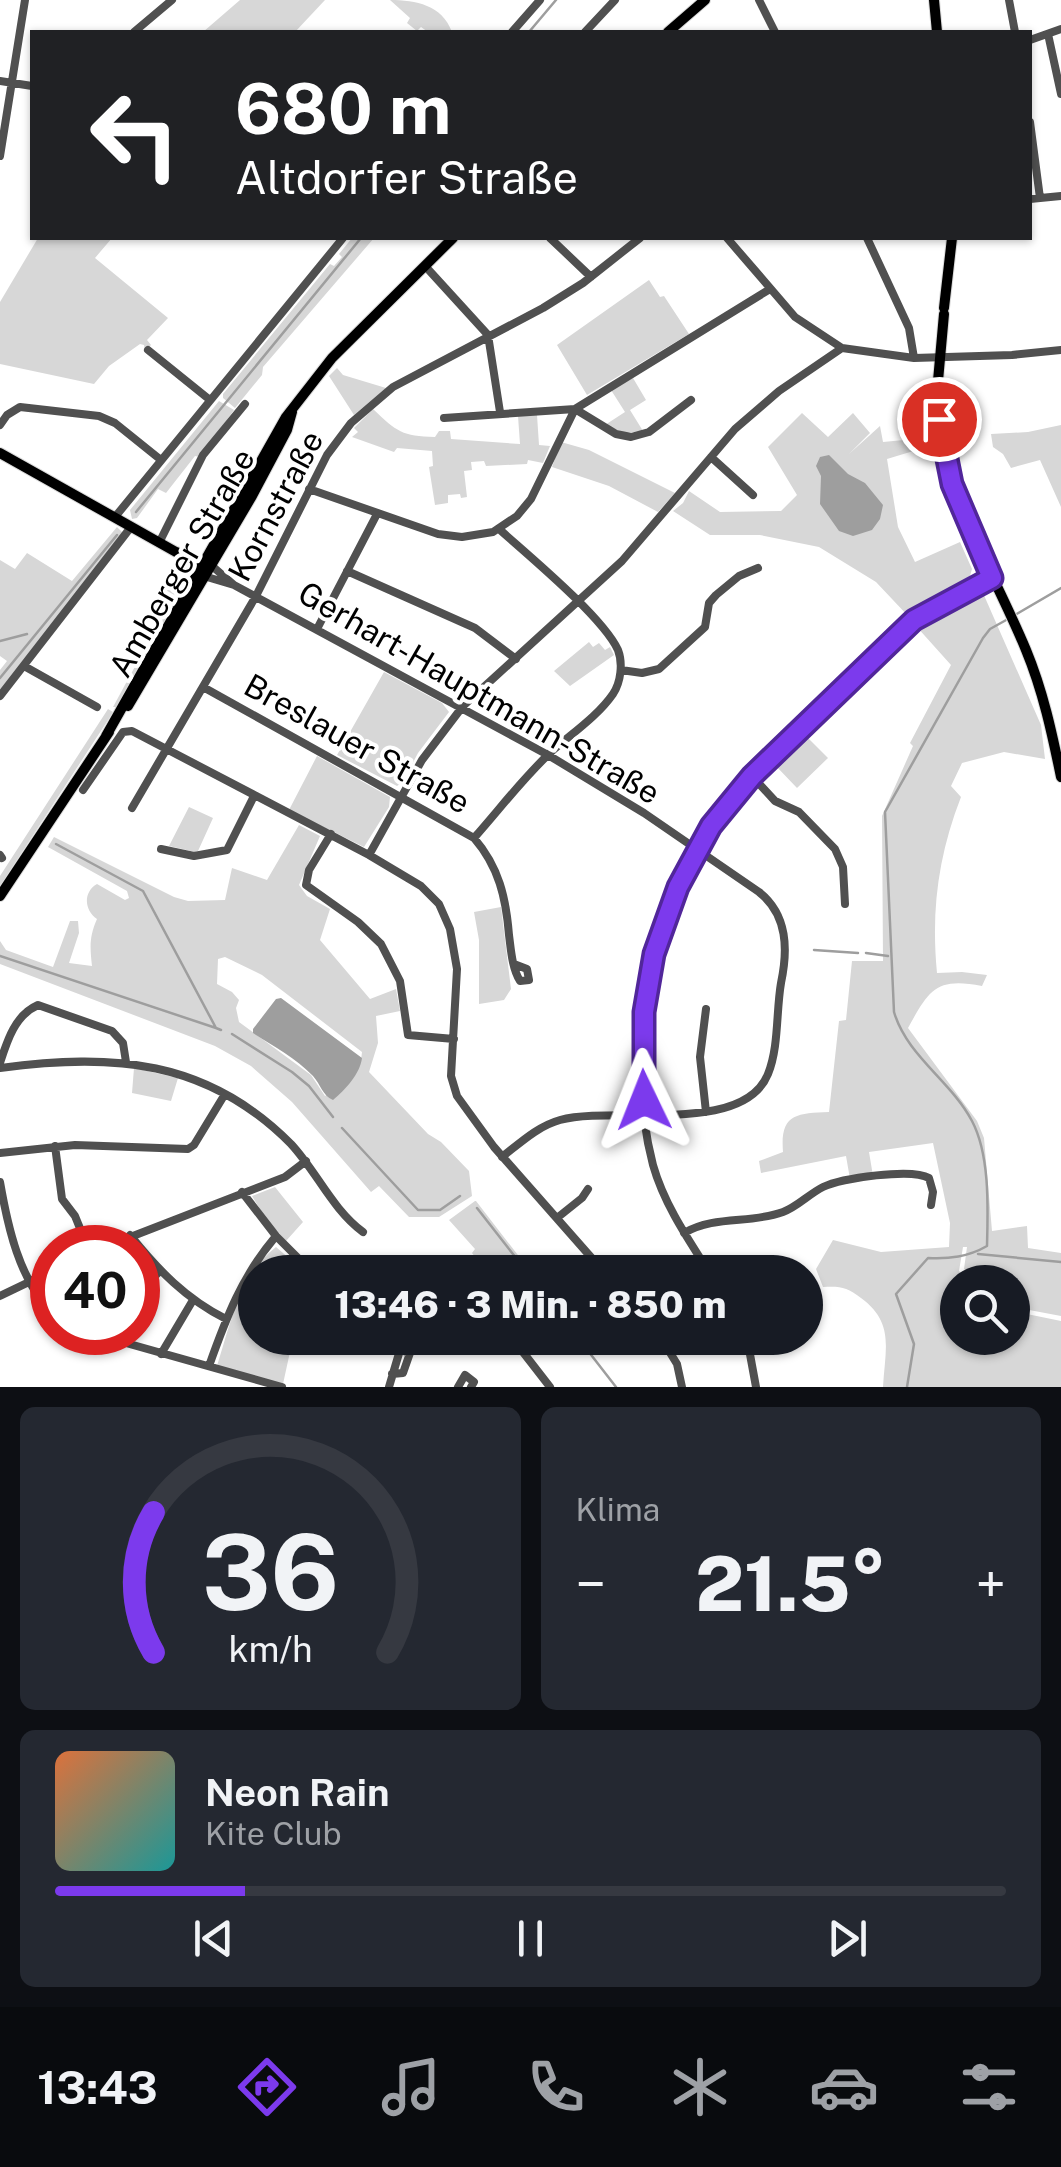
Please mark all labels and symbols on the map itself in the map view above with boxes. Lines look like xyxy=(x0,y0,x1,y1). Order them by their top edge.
pin xyxy=(897,377,982,462)
street label: Kornstraße xyxy=(221,424,331,587)
street label: Amberger Straße xyxy=(101,442,262,683)
street label: Gerhart-Hauptmann-Straße xyxy=(292,574,667,811)
street label: Breslauer Straße xyxy=(238,666,476,821)
position arrow xyxy=(592,1048,696,1152)
speed limit sign: 40 xyxy=(30,1225,160,1355)

